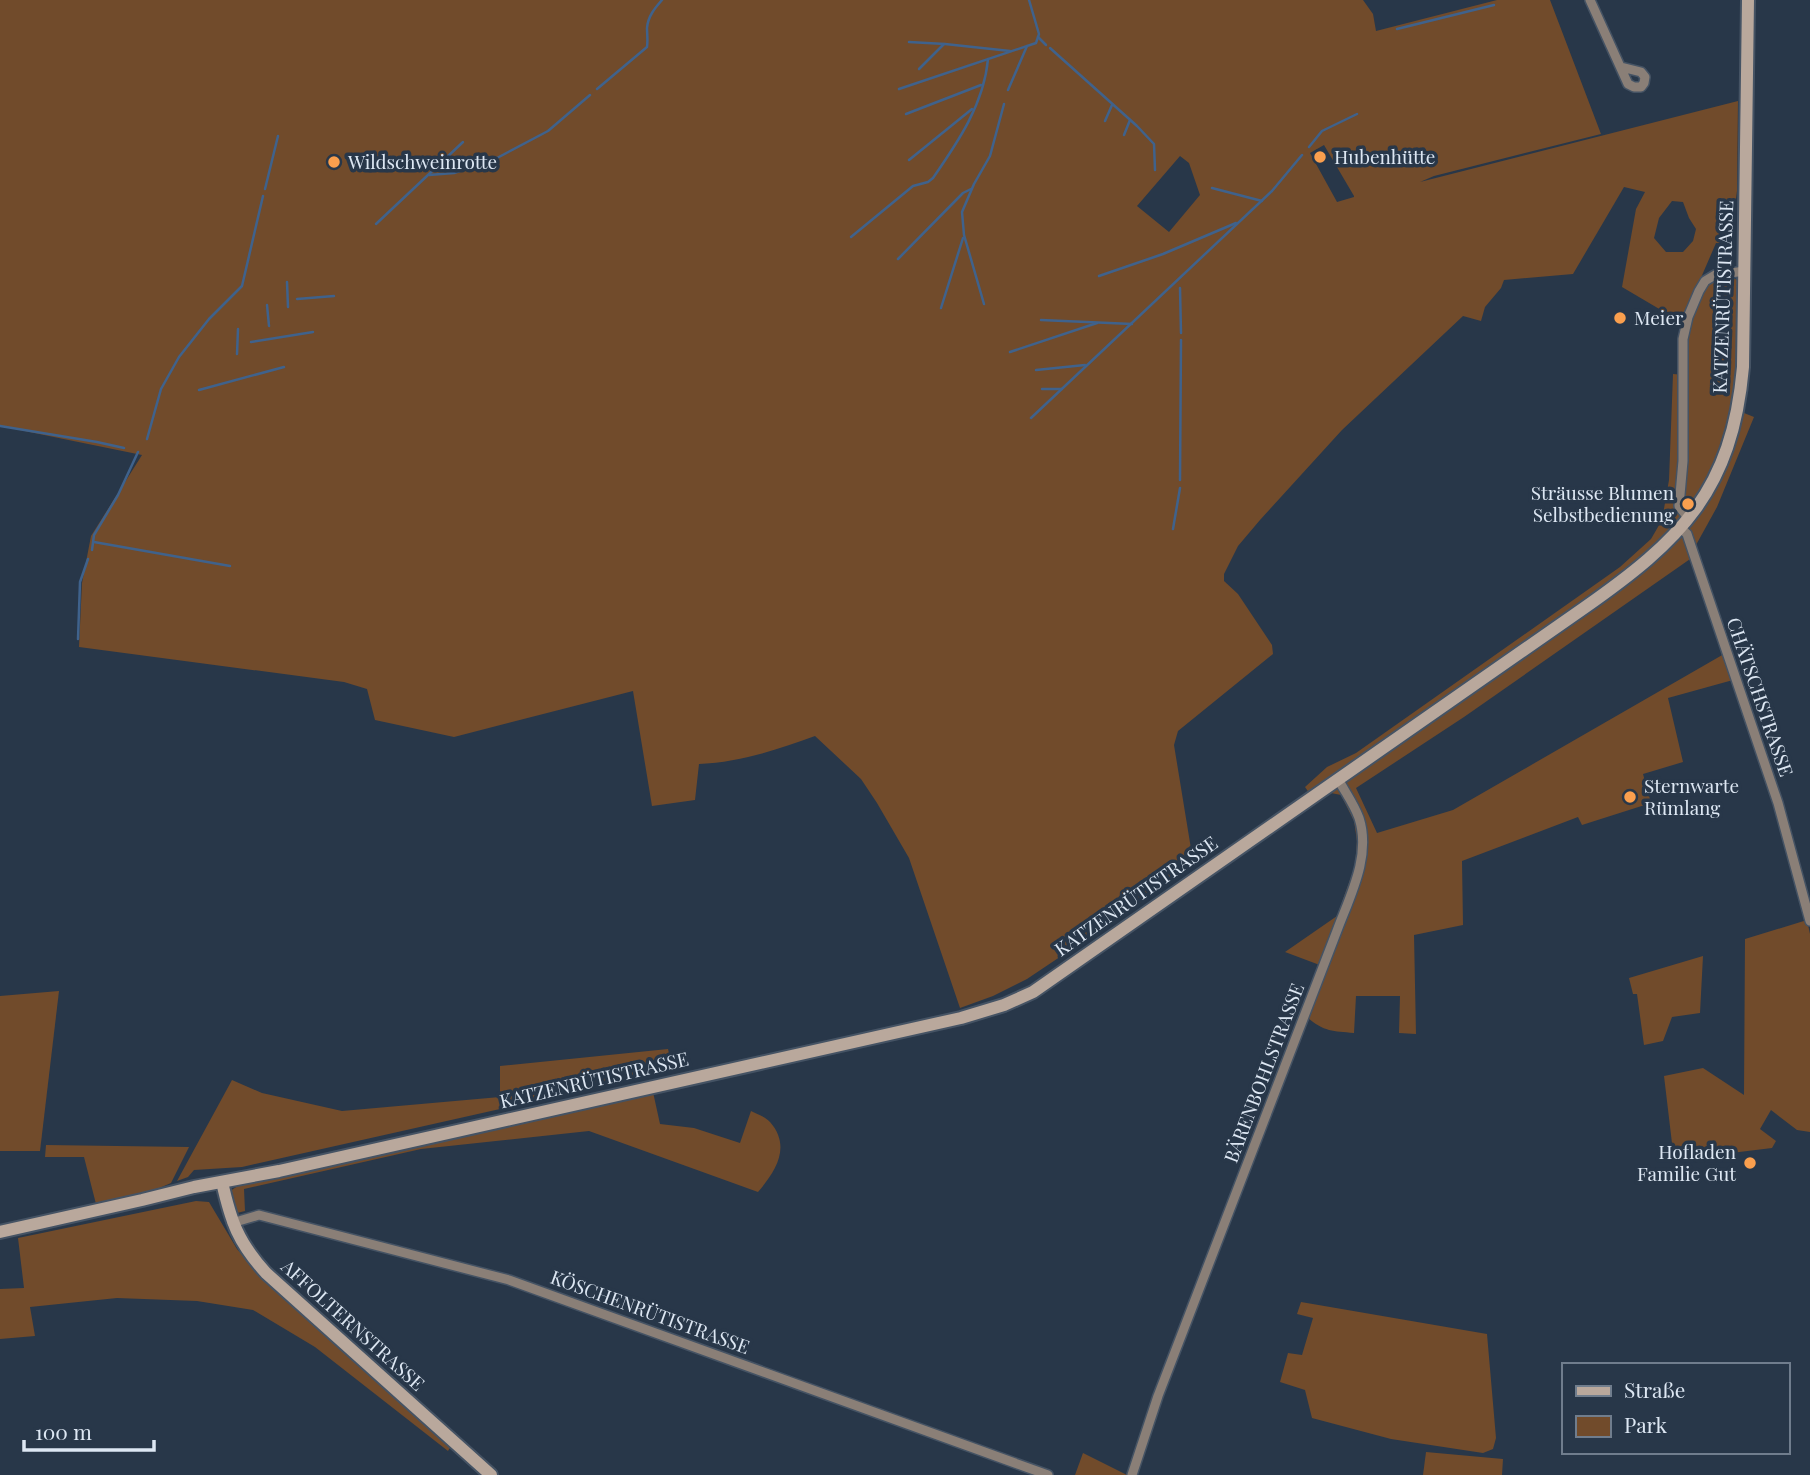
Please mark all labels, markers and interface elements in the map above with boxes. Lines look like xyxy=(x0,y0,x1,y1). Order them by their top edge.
place label: Hubenhütte xyxy=(1334,143,1435,169)
place label: Wildschweinrotte xyxy=(347,148,497,174)
marker: Hubenhütte xyxy=(1312,149,1328,165)
marker: Wildschweinrotte xyxy=(326,154,342,170)
street label: KATZENRÜTISTRASSE xyxy=(1706,200,1738,394)
place label: Meier xyxy=(1634,304,1684,330)
marker: Meier xyxy=(1612,310,1628,326)
place label: Sträusse Blumen Selbstbedienung xyxy=(1531,479,1675,527)
marker: Sträusse Blumen Selbstbedienung xyxy=(1680,496,1696,512)
street label: CHÄTSCHSTRASSE xyxy=(1722,614,1800,780)
place label: Sternwarte Rümlang xyxy=(1644,772,1739,820)
marker: Sternwarte Rümlang xyxy=(1622,789,1638,805)
street label: KATZENRÜTISTRASSE xyxy=(1049,829,1222,961)
street label: BÄRENBOHLSTRASSE xyxy=(1217,979,1309,1166)
street label: KATZENRÜTISTRASSE xyxy=(497,1045,691,1113)
place label: Hofladen Familie Gut xyxy=(1637,1138,1737,1186)
marker: Hofladen Familie Gut xyxy=(1742,1155,1758,1171)
street label: AFFOLTERNSTRASSE xyxy=(276,1252,431,1396)
street label: KÖSCHENRÜTISTRASSE xyxy=(547,1263,754,1359)
legend xyxy=(1562,1363,1789,1454)
text: Straße xyxy=(1624,1375,1685,1403)
scale bar xyxy=(24,1408,154,1452)
text: Park xyxy=(1624,1410,1668,1438)
text: 100 m xyxy=(35,1417,92,1445)

